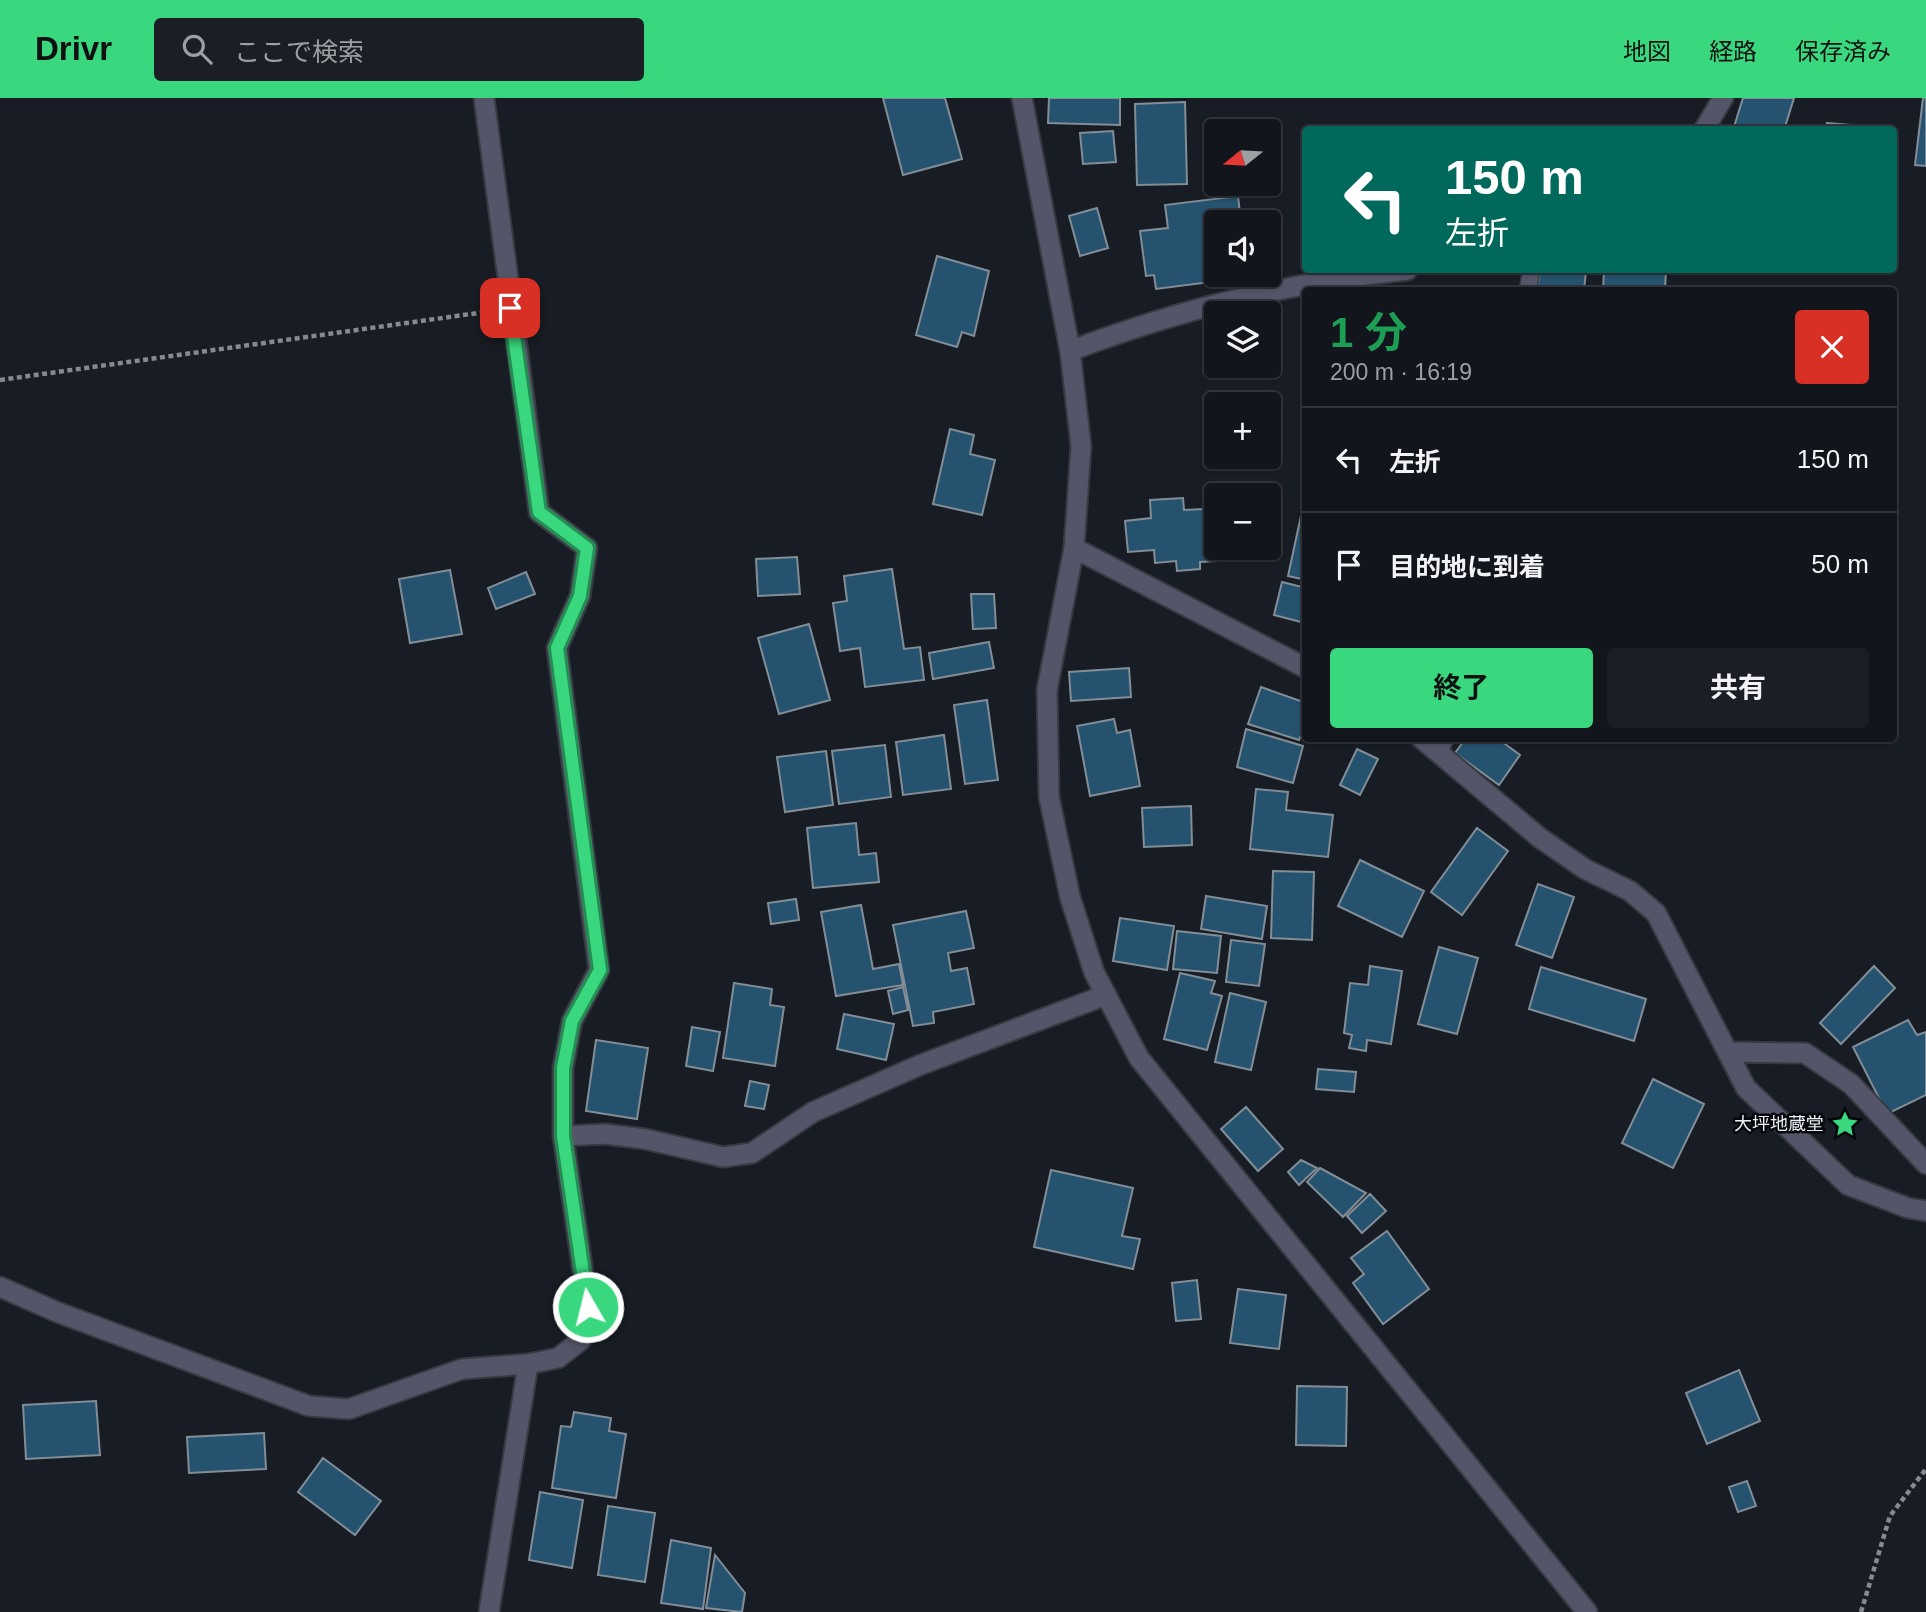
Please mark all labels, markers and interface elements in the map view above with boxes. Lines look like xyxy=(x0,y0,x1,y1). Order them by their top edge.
search box xyxy=(154,18,644,81)
text: Drivr xyxy=(35,30,112,67)
icon: search xyxy=(178,30,216,68)
text: ここで検索 xyxy=(234,37,364,67)
text: 地図 xyxy=(1623,38,1671,65)
text: 経路 xyxy=(1709,38,1757,65)
text: 保存済み xyxy=(1795,38,1891,65)
north arrow xyxy=(1204,119,1281,196)
map controls xyxy=(1204,119,1281,560)
text: 150 m xyxy=(1445,150,1584,204)
icon: left xyxy=(1330,154,1421,245)
button: sound xyxy=(1204,210,1281,287)
text: 左折 xyxy=(1445,215,1509,251)
pin xyxy=(480,278,540,338)
icon: arrive xyxy=(491,289,529,327)
button: layers xyxy=(1204,301,1281,378)
text: 1 分 xyxy=(1330,309,1407,356)
button: close xyxy=(1795,310,1869,384)
text: 200 m · 16:19 xyxy=(1330,359,1472,385)
button: + xyxy=(1204,392,1281,469)
icon: left xyxy=(1330,441,1368,479)
text: 150 m xyxy=(1797,444,1869,474)
text: 左折 xyxy=(1389,447,1441,477)
button: − xyxy=(1204,483,1281,560)
icon: arrive xyxy=(1330,546,1368,584)
text: 50 m xyxy=(1811,549,1869,579)
text: 目的地に到着 xyxy=(1389,552,1545,582)
button: 終了 xyxy=(1330,648,1593,728)
button: 共有 xyxy=(1607,648,1869,728)
place icon: 大坪地蔵堂 xyxy=(1830,1109,1860,1139)
place label: 大坪地蔵堂 xyxy=(1734,1114,1824,1134)
position arrow xyxy=(551,1270,625,1344)

